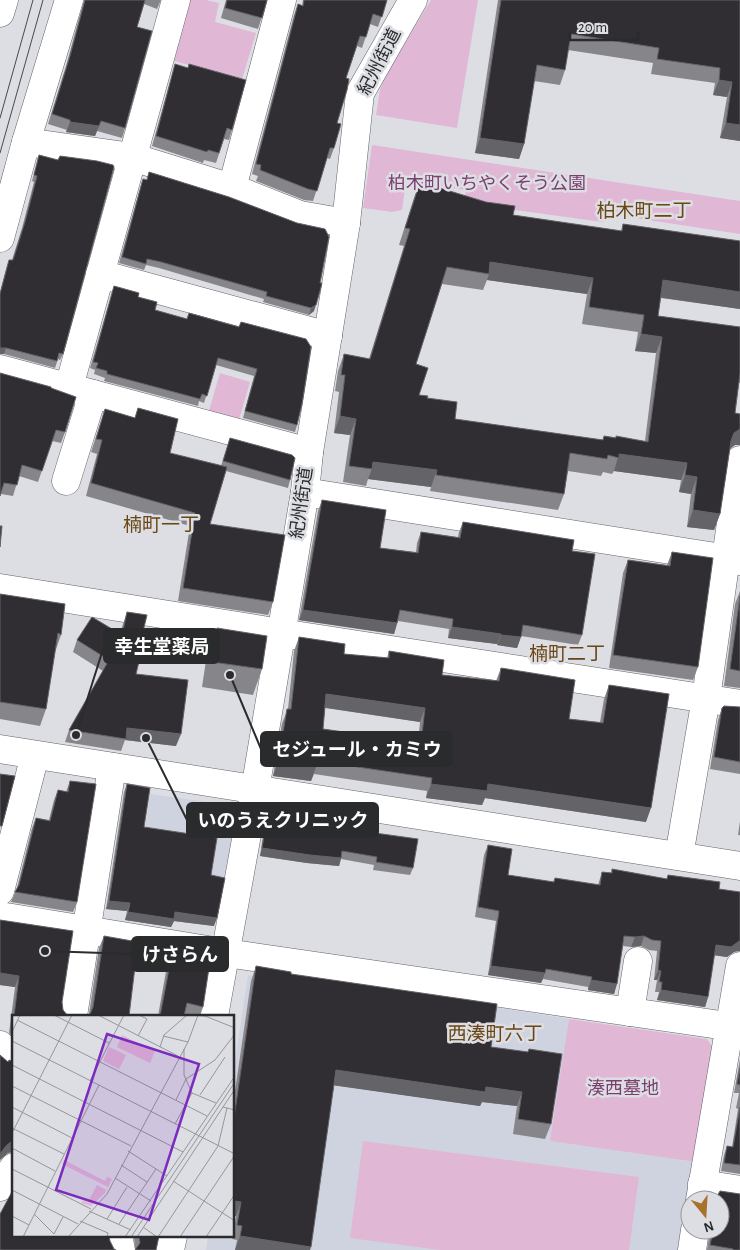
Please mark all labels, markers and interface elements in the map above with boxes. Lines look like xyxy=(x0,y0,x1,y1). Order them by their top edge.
scale bar xyxy=(570,10,638,42)
text: 20 m xyxy=(578,20,607,35)
street label: 紀州街道 xyxy=(354,25,404,98)
park label: 柏木町いちやくそう公園 xyxy=(388,174,586,193)
district label: 柏木町二丁 xyxy=(596,201,692,221)
street label: 紀州街道 xyxy=(286,466,316,540)
district label: 楠町一丁 xyxy=(123,515,199,535)
callout: 幸生堂薬局 xyxy=(104,629,219,663)
text: 幸生堂薬局 xyxy=(114,637,210,657)
district label: 楠町二丁 xyxy=(529,644,605,664)
callout: セジュール・カミウ xyxy=(261,732,452,766)
text: セジュール・カミウ xyxy=(272,740,442,760)
callout: いのうえクリニック xyxy=(187,803,378,837)
text: いのうえクリニック xyxy=(197,811,369,831)
callout: けさらん xyxy=(132,937,228,971)
text: けさらん xyxy=(142,945,218,965)
inset map xyxy=(12,1015,235,1238)
district label: 西湊町六丁 xyxy=(447,1023,543,1044)
park label: 湊西墓地 xyxy=(587,1078,659,1098)
north arrow xyxy=(680,1190,730,1240)
text: N xyxy=(702,1218,716,1235)

